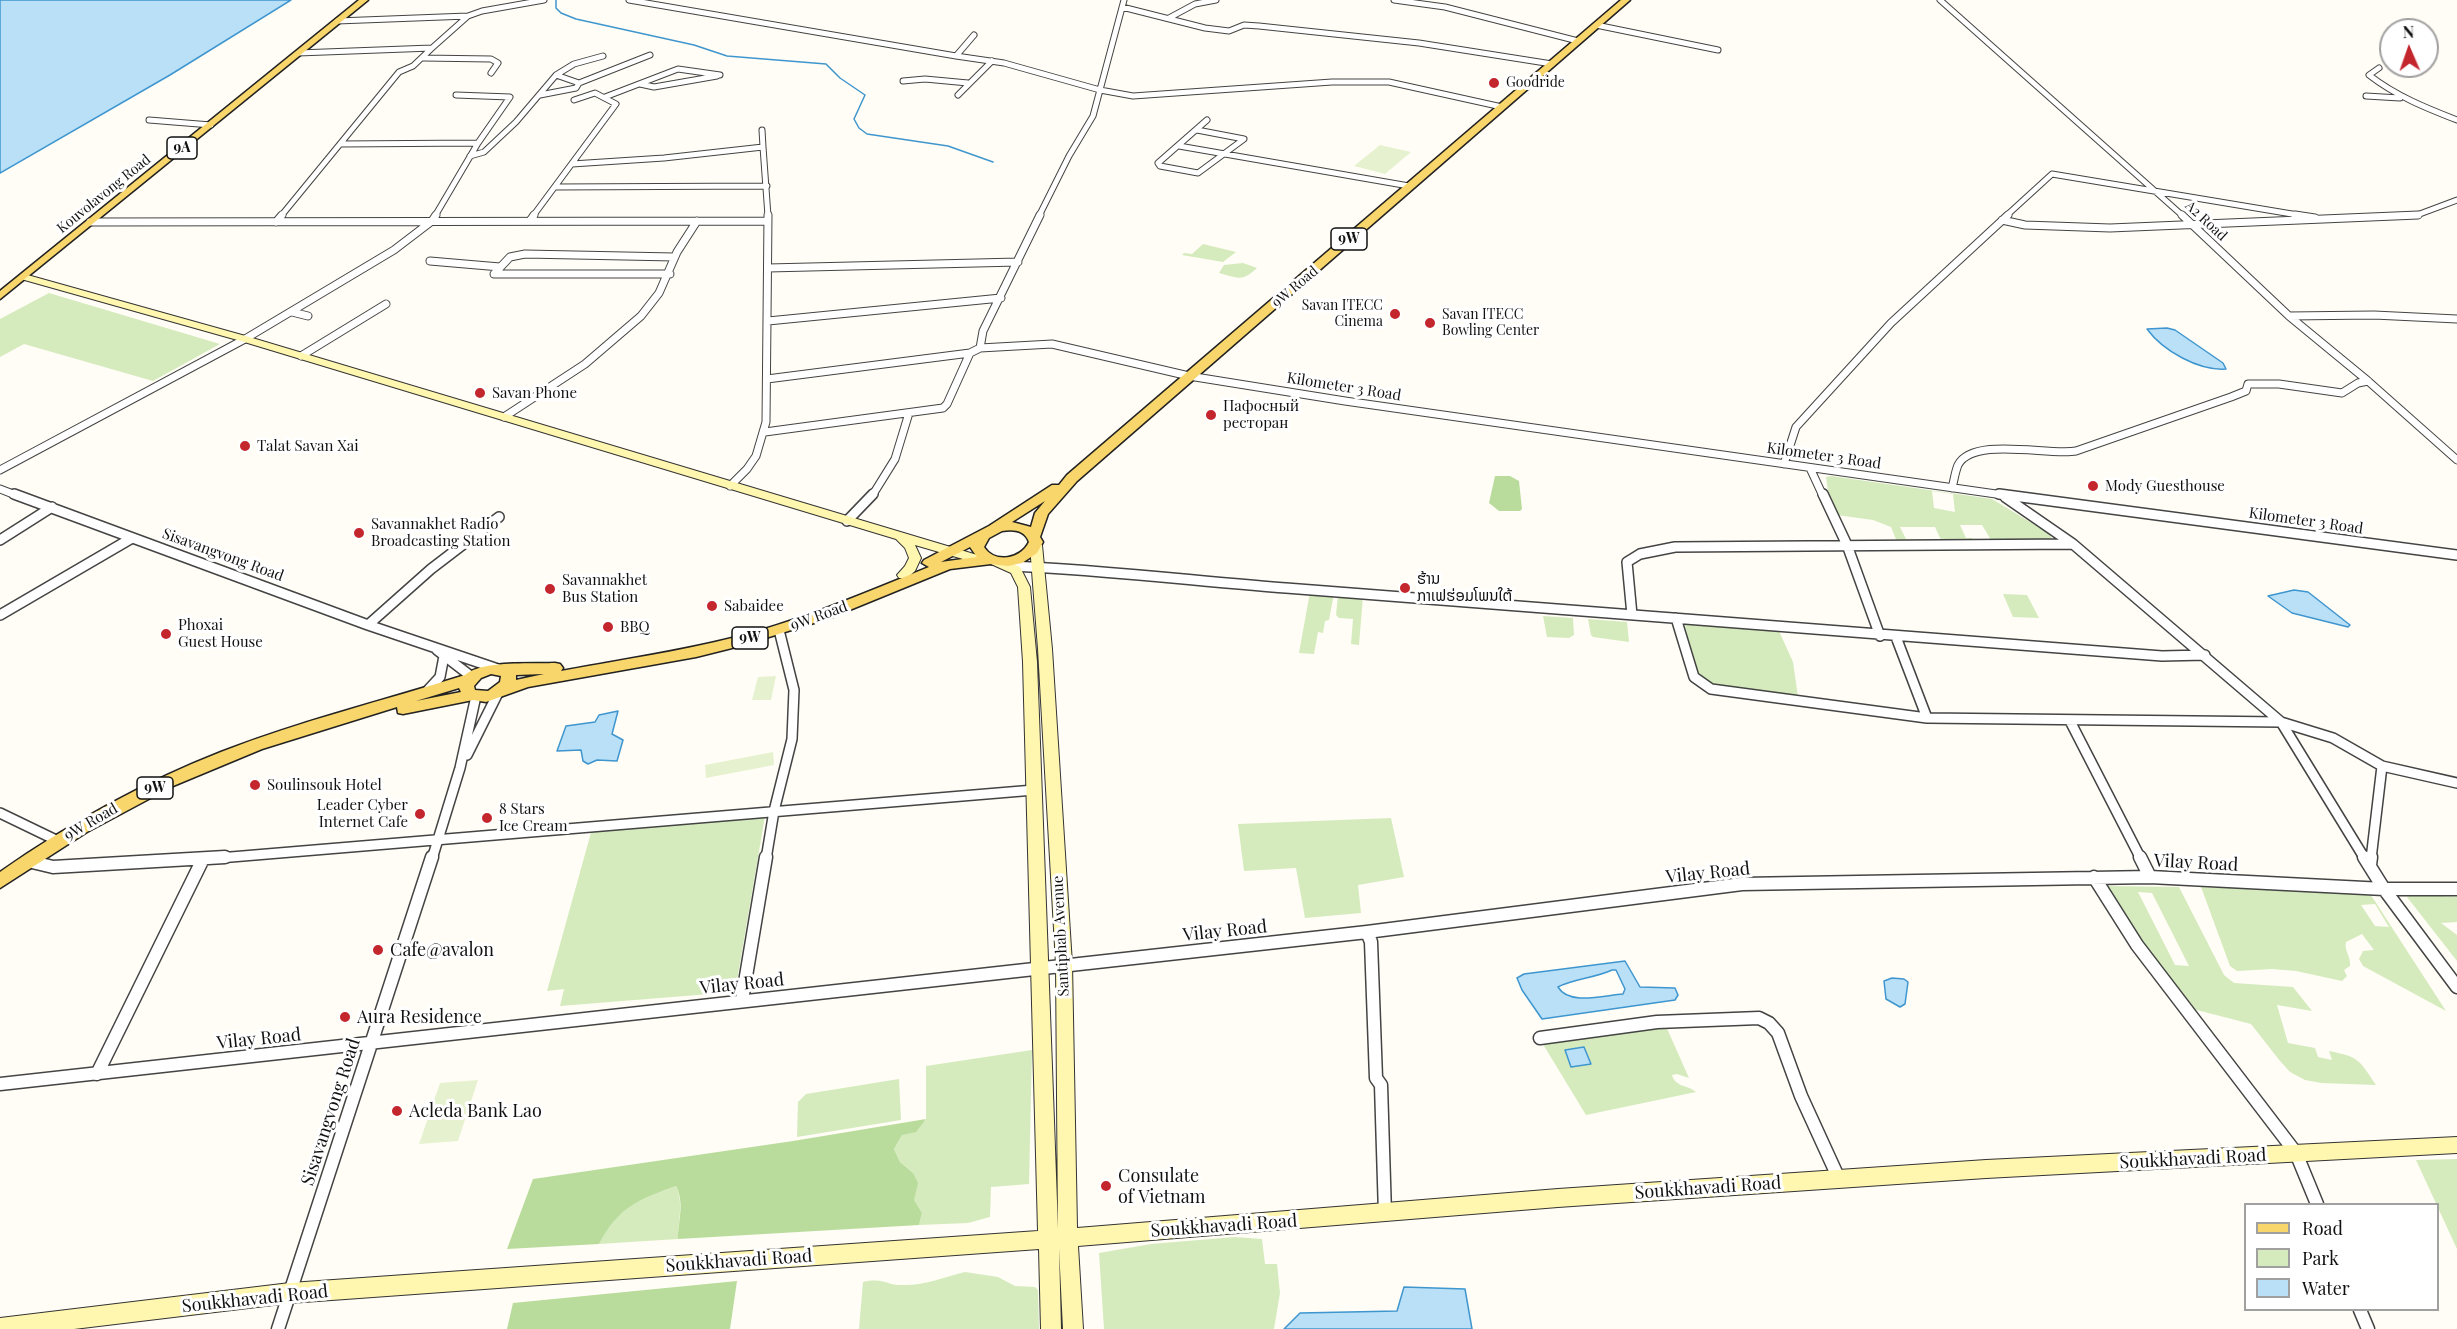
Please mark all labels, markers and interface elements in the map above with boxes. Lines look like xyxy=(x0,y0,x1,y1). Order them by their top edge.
north arrow xyxy=(2379,18,2439,78)
text: N xyxy=(2402,21,2415,42)
place label: Goodride xyxy=(1506,75,1565,91)
marker: Goodride xyxy=(1487,76,1501,90)
road number: 9A xyxy=(167,137,197,159)
street label: Kouvolavong Road xyxy=(54,151,154,237)
street label: A2 Road xyxy=(2182,198,2230,244)
road number: 9W xyxy=(1331,228,1367,250)
street label: 9W Road xyxy=(1268,263,1322,311)
place label: Savan ITECC Cinema xyxy=(1302,298,1383,330)
marker: Savan ITECC Cinema xyxy=(1388,307,1402,321)
place label: Savan ITECC Bowling Center xyxy=(1442,307,1539,340)
marker: Savan ITECC Bowling Center xyxy=(1423,316,1437,330)
street label: Kilometer 3 Road xyxy=(1286,369,1402,405)
place label: Savan Phone xyxy=(492,384,577,402)
marker: Savan Phone xyxy=(473,386,487,400)
place label: Пафосный ресторан xyxy=(1223,397,1299,432)
marker: Пафосный ресторан xyxy=(1204,408,1218,422)
place label: Talat Savan Xai xyxy=(257,437,359,455)
marker: Talat Savan Xai xyxy=(238,439,252,453)
street label: Kilometer 3 Road xyxy=(1766,439,1882,473)
place label: Mody Guesthouse xyxy=(2105,477,2225,495)
marker: Mody Guesthouse xyxy=(2086,479,2100,493)
street label: Kilometer 3 Road xyxy=(2248,504,2364,538)
place label: Savannakhet Radio Broadcasting Station xyxy=(371,515,510,550)
street label: Sisavangvong Road xyxy=(160,525,286,585)
marker: Savannakhet Radio Broadcasting Station xyxy=(352,526,366,540)
place label: ຮ້ານ ກາເຟຮ່ອມໂພນໃຕ້ xyxy=(1417,570,1512,605)
place label: Savannakhet Bus Station xyxy=(562,571,647,606)
marker: ຮ້ານ ກາເຟຮ່ອມໂພນໃຕ້ xyxy=(1398,581,1412,595)
marker: Savannakhet Bus Station xyxy=(543,582,557,596)
place label: Sabaidee xyxy=(724,597,784,615)
street label: 9W Road xyxy=(788,597,850,635)
marker: Sabaidee xyxy=(705,599,719,613)
place label: Phoxai Guest House xyxy=(178,616,263,651)
place label: BBQ xyxy=(620,618,650,636)
marker: BBQ xyxy=(601,620,615,634)
marker: Phoxai Guest House xyxy=(159,627,173,641)
road number: 9W xyxy=(732,627,768,649)
place label: Soulinsouk Hotel xyxy=(267,776,382,794)
road number: 9W xyxy=(137,777,173,799)
marker: Soulinsouk Hotel xyxy=(248,778,262,792)
place label: Leader Cyber Internet Cafe xyxy=(317,796,408,831)
street label: 9W Road xyxy=(61,799,121,845)
place label: 8 Stars Ice Cream xyxy=(499,800,568,835)
marker: Leader Cyber Internet Cafe xyxy=(413,807,427,821)
marker: 8 Stars Ice Cream xyxy=(480,811,494,825)
street label: Vilay Road xyxy=(2153,850,2239,876)
street label: Vilay Road xyxy=(1665,858,1751,888)
street label: Santiphab Avenue xyxy=(1049,875,1073,997)
street label: Vilay Road xyxy=(1182,916,1268,946)
place label: Cafe@avalon xyxy=(390,939,494,961)
marker: Cafe@avalon xyxy=(371,943,385,957)
street label: Vilay Road xyxy=(699,969,785,999)
place label: Aura Residence xyxy=(357,1006,482,1028)
marker: Aura Residence xyxy=(338,1010,352,1024)
street label: Vilay Road xyxy=(216,1024,302,1054)
street label: Sisavangvong Road xyxy=(297,1036,365,1188)
place label: Acleda Bank Lao xyxy=(409,1100,542,1122)
marker: Acleda Bank Lao xyxy=(390,1104,404,1118)
street label: Soukkhavadi Road xyxy=(2119,1144,2267,1174)
place label: Consulate of Vietnam xyxy=(1118,1165,1206,1208)
street label: Soukkhavadi Road xyxy=(1634,1172,1782,1204)
marker: Consulate of Vietnam xyxy=(1099,1179,1113,1193)
legend xyxy=(2244,1203,2439,1311)
street label: Soukkhavadi Road xyxy=(1150,1210,1298,1242)
text: Road xyxy=(2302,1216,2343,1240)
street label: Soukkhavadi Road xyxy=(665,1245,813,1277)
text: Park xyxy=(2302,1246,2339,1270)
text: Water xyxy=(2302,1276,2350,1300)
street label: Soukkhavadi Road xyxy=(181,1281,329,1317)

